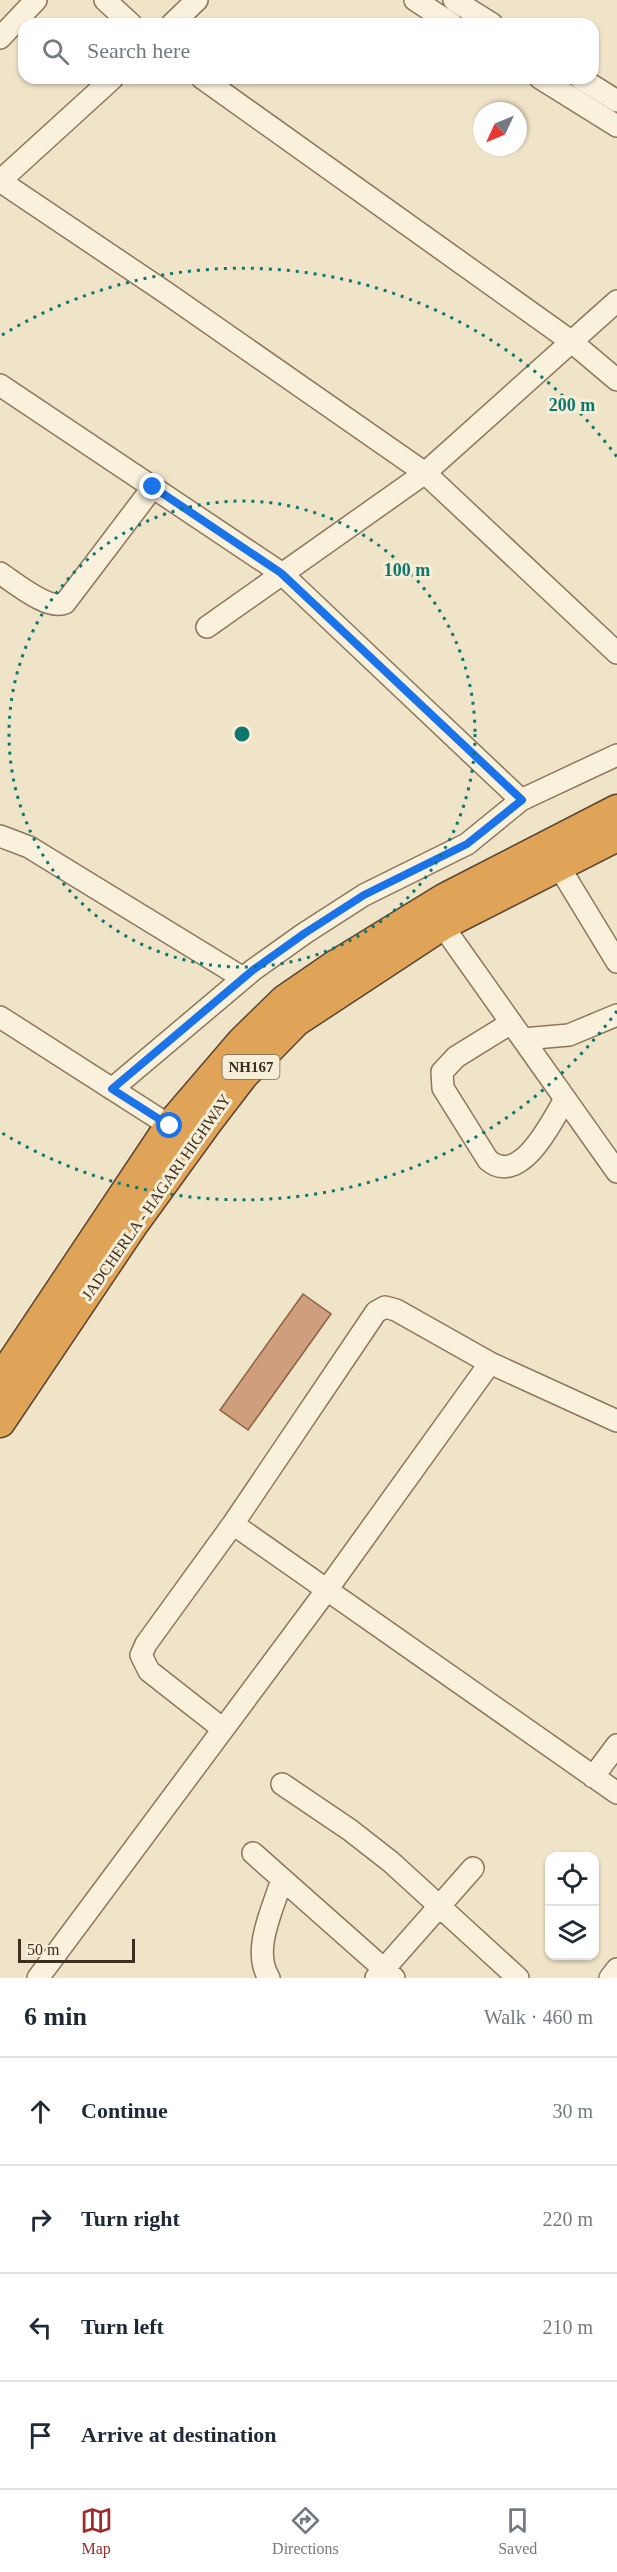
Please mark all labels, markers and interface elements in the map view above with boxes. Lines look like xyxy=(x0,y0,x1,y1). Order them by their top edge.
search box xyxy=(18,18,599,84)
icon: search xyxy=(39,35,72,68)
text: Search here xyxy=(87,38,190,63)
north arrow xyxy=(473,102,527,156)
text: 200 m xyxy=(549,395,595,415)
route end xyxy=(139,473,165,499)
text: 100 m xyxy=(384,560,430,580)
centre of rings xyxy=(232,724,252,744)
road number: NH167 xyxy=(222,1055,280,1079)
street label: JADCHERLA - HAGARI HIGHWAY xyxy=(78,1091,234,1303)
route start xyxy=(156,1112,182,1138)
map controls xyxy=(545,1852,599,1960)
button: locate xyxy=(545,1852,599,1906)
button: layers xyxy=(545,1906,599,1960)
scale bar xyxy=(18,1936,135,1964)
text: 50 m xyxy=(27,1941,59,1958)
text: 6 min xyxy=(24,2002,87,2031)
text: Walk · 460 m xyxy=(484,2006,593,2028)
icon: ahead xyxy=(24,2095,57,2128)
text: Continue xyxy=(81,2098,168,2123)
text: 30 m xyxy=(552,2100,593,2122)
icon: right xyxy=(24,2203,57,2236)
text: Turn right xyxy=(81,2206,180,2231)
text: 220 m xyxy=(542,2208,593,2230)
icon: left xyxy=(24,2311,57,2344)
text: Turn left xyxy=(81,2314,164,2339)
text: 210 m xyxy=(542,2316,593,2338)
icon: arrive xyxy=(24,2419,57,2452)
text: Arrive at destination xyxy=(81,2422,277,2447)
tab: Map xyxy=(80,2504,113,2558)
tab: Directions xyxy=(272,2504,339,2558)
tab: Saved xyxy=(498,2504,537,2558)

